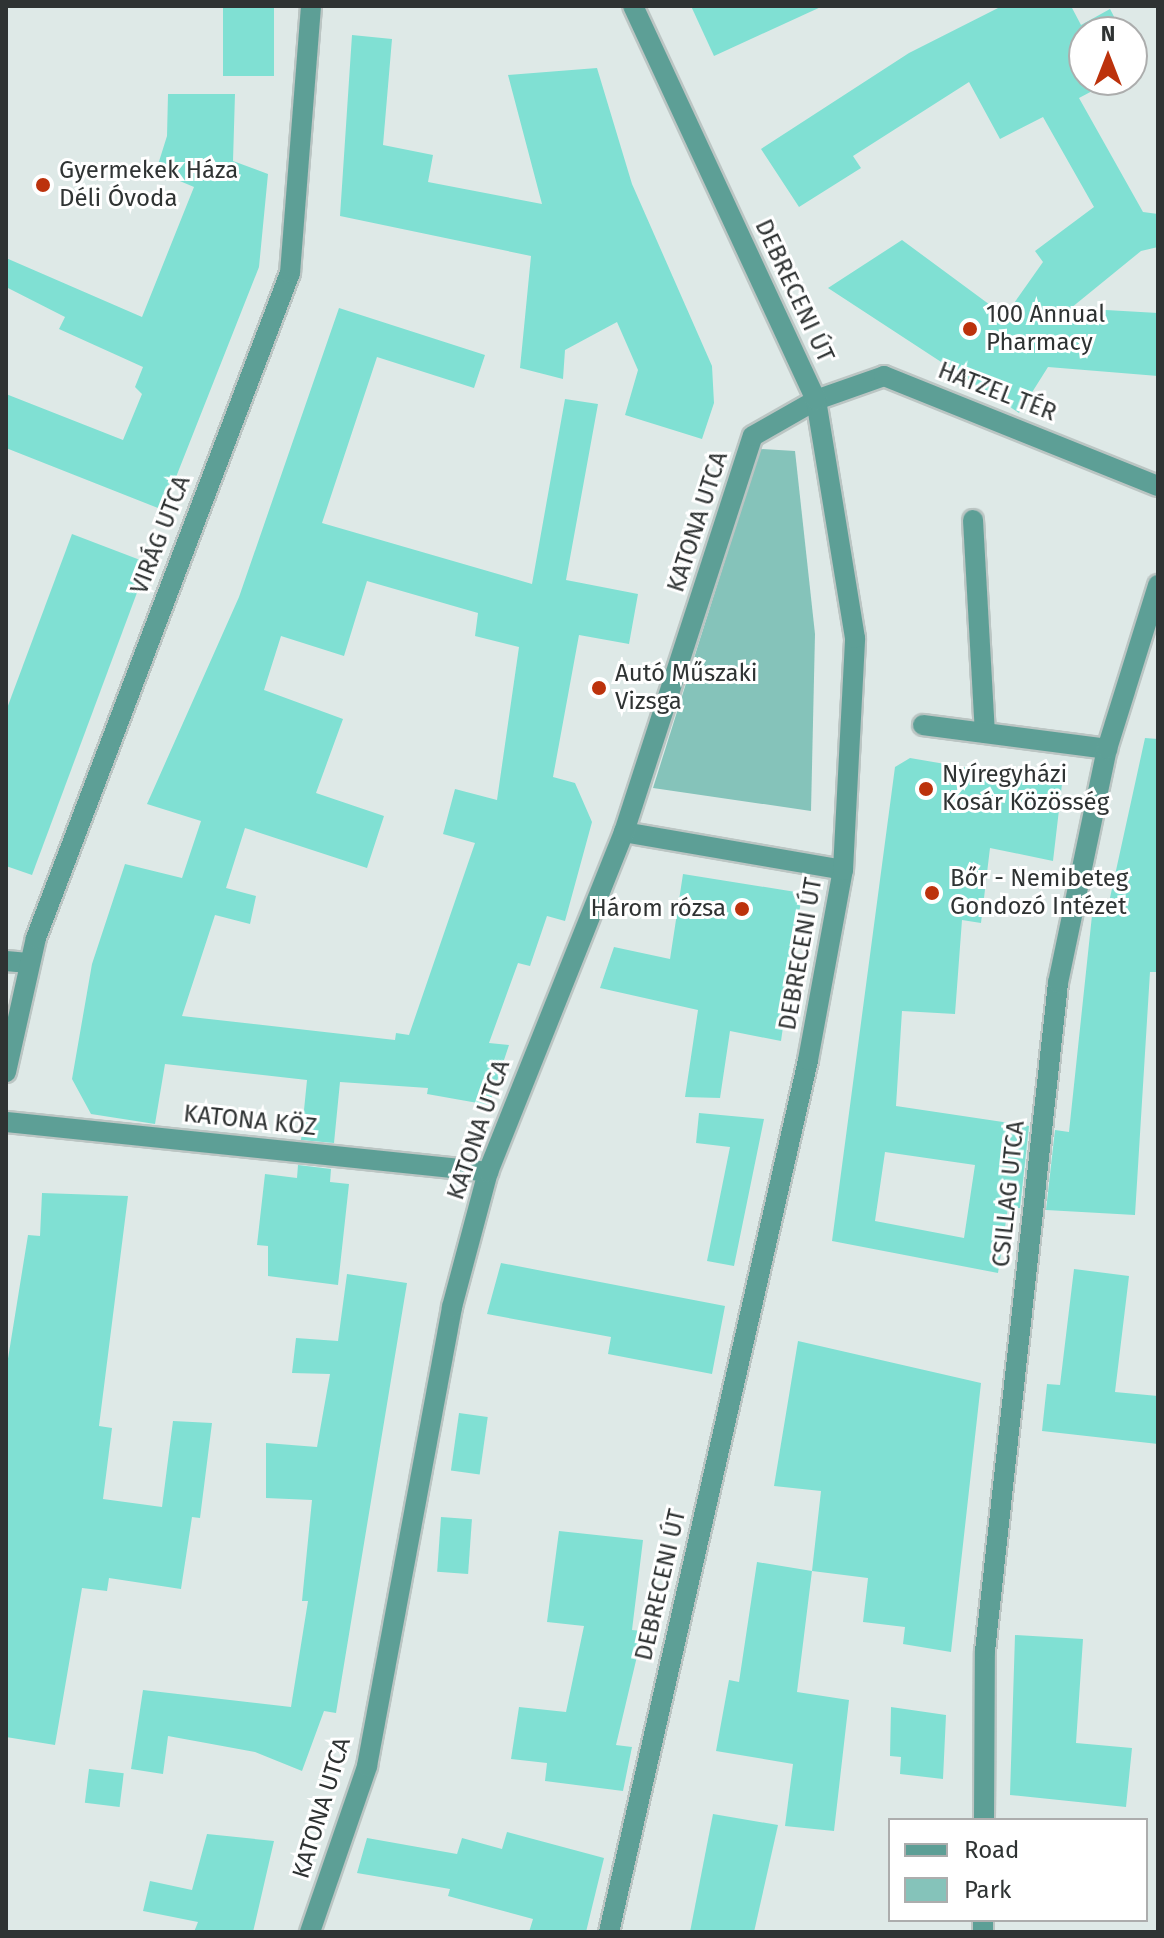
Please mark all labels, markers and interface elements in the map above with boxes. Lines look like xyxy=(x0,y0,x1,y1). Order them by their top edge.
north arrow xyxy=(1068,16,1148,96)
text: N xyxy=(1101,20,1115,47)
place label: Gyermekek Háza Déli Óvoda xyxy=(59,157,238,213)
marker: Gyermekek Háza Déli Óvoda xyxy=(34,176,52,194)
street label: DEBRECENI ÚT xyxy=(748,215,840,367)
place label: 100 Annual Pharmacy xyxy=(986,301,1105,357)
marker: 100 Annual Pharmacy xyxy=(961,320,979,338)
street label: HATZEL TÉR xyxy=(934,356,1060,428)
street label: KATONA UTCA xyxy=(662,448,734,596)
street label: VIRÁG UTCA xyxy=(125,472,197,598)
place label: Autó Műszaki Vizsga xyxy=(615,660,757,716)
marker: Autó Műszaki Vizsga xyxy=(590,679,608,697)
place label: Nyíregyházi Kosár Közösség xyxy=(942,761,1109,817)
marker: Nyíregyházi Kosár Közösség xyxy=(917,780,935,798)
place label: Bőr - Nemibeteg Gondozó Intézet xyxy=(950,865,1128,921)
street label: DEBRECENI ÚT xyxy=(773,875,829,1033)
marker: Bőr - Nemibeteg Gondozó Intézet xyxy=(921,882,943,904)
place label: Három rózsa xyxy=(590,895,726,923)
marker: Három rózsa xyxy=(733,900,751,918)
street label: KATONA UTCA xyxy=(442,1056,516,1204)
street label: KATONA KÖZ xyxy=(182,1100,318,1142)
street label: CSILLAG UTCA xyxy=(987,1119,1031,1269)
street label: DEBRECENI ÚT xyxy=(630,1507,692,1663)
street label: KATONA UTCA xyxy=(287,1734,357,1882)
legend xyxy=(888,1818,1148,1922)
text: Road xyxy=(964,1836,1019,1864)
text: Park xyxy=(964,1876,1011,1904)

